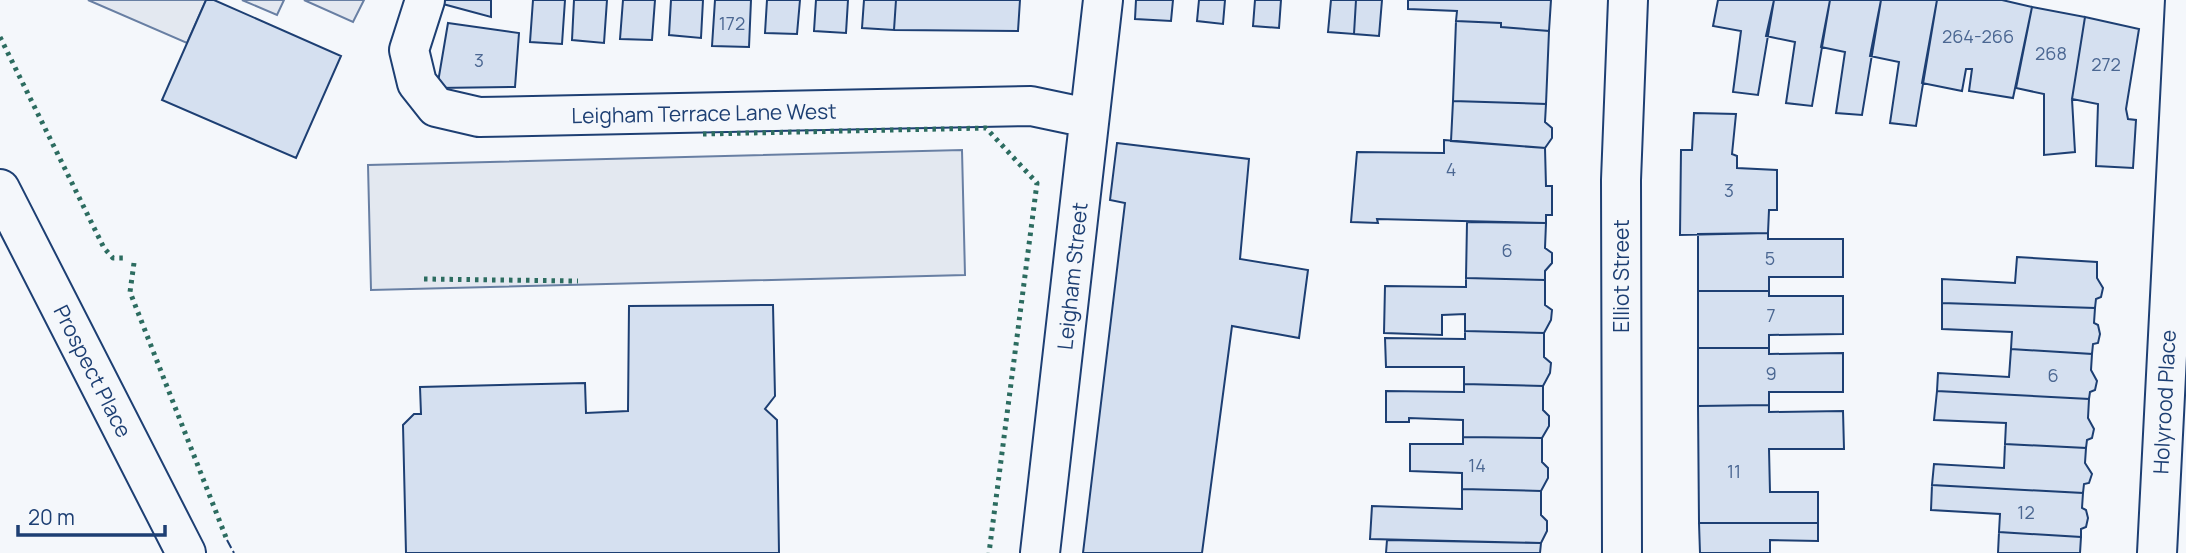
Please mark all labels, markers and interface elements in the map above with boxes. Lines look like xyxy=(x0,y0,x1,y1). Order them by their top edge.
house number: 172 xyxy=(719,11,745,35)
house number: 264-266 xyxy=(1942,24,2014,48)
house number: 268 xyxy=(2035,41,2067,65)
house number: 3 xyxy=(474,48,484,72)
house number: 272 xyxy=(2091,52,2121,76)
street label: Leigham Terrace Lane West xyxy=(571,97,837,129)
house number: 4 xyxy=(1446,157,1456,181)
house number: 3 xyxy=(1724,178,1734,202)
street label: Leigham Street xyxy=(1050,201,1094,351)
street label: Elliot Street xyxy=(1607,219,1635,333)
house number: 6 xyxy=(1501,238,1513,262)
house number: 5 xyxy=(1765,246,1775,270)
street label: Prospect Place xyxy=(48,300,138,442)
house number: 7 xyxy=(1766,303,1776,327)
street label: Holyrood Place xyxy=(2146,329,2182,475)
house number: 9 xyxy=(1765,361,1777,385)
house number: 6 xyxy=(2047,363,2059,387)
house number: 14 xyxy=(1468,453,1486,477)
house number: 11 xyxy=(1727,459,1741,483)
scale bar xyxy=(18,494,164,538)
house number: 12 xyxy=(2017,500,2035,524)
text: 20 m xyxy=(28,503,75,531)

